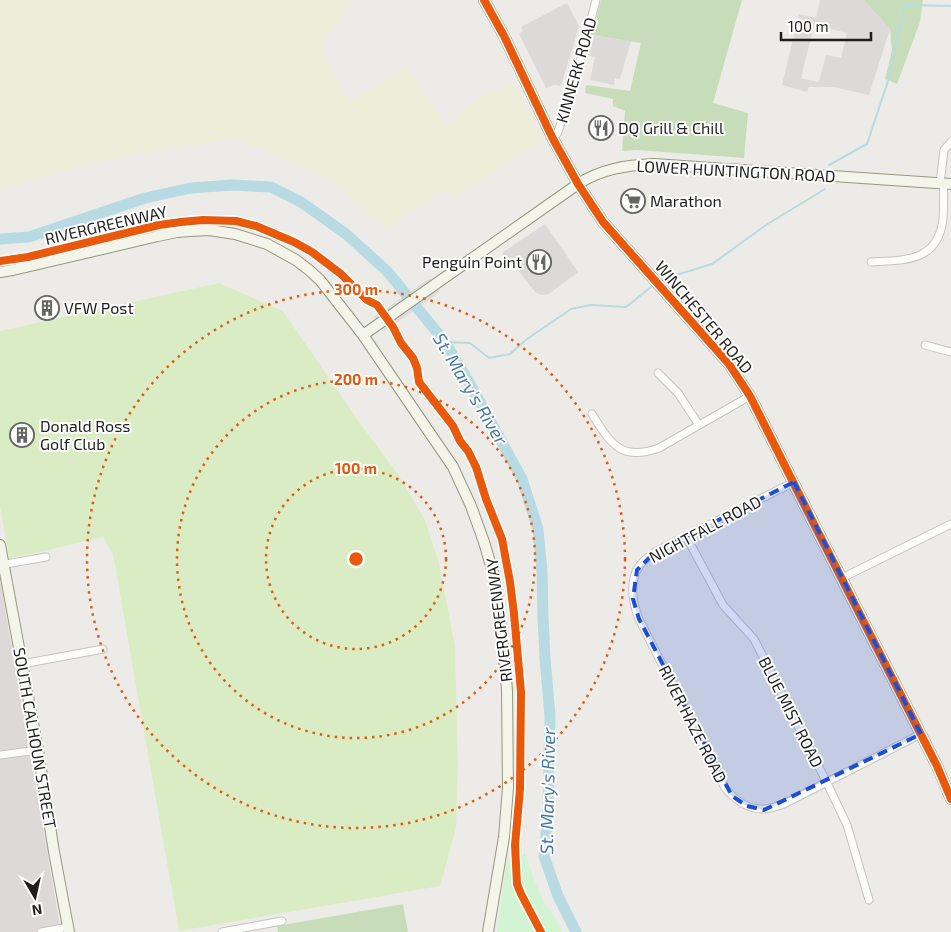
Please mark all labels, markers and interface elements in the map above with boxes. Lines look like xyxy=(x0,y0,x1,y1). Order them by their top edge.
scale bar xyxy=(781,10,871,42)
street label: KINNERK ROAD xyxy=(551,15,600,125)
text: 100 m xyxy=(788,17,829,35)
restaurant icon: DQ Grill & Chill xyxy=(588,115,614,141)
place label: DQ Grill & Chill xyxy=(618,118,724,138)
street label: LOWER HUNTINGTON ROAD xyxy=(636,156,836,185)
supermarket icon: Marathon xyxy=(620,188,646,214)
place label: Marathon xyxy=(650,191,722,210)
street label: RIVERGREENWAY xyxy=(43,201,169,248)
restaurant icon: Penguin Point xyxy=(526,249,552,275)
place label: Penguin Point xyxy=(422,252,522,271)
street label: WINCHESTER ROAD xyxy=(652,256,757,377)
text: 300 m xyxy=(334,280,378,298)
building icon: VFW Post xyxy=(34,295,60,321)
place label: VFW Post xyxy=(64,298,134,317)
water label: St. Mary's River xyxy=(429,329,513,449)
text: 200 m xyxy=(334,370,378,388)
place label: Donald Ross Golf Club xyxy=(40,416,130,453)
building icon: Donald Ross Golf Club xyxy=(9,422,35,448)
text: 100 m xyxy=(335,459,377,477)
street label: NIGHTFALL ROAD xyxy=(646,491,764,566)
centre of rings xyxy=(347,550,365,568)
street label: RIVERGREENWAY xyxy=(481,557,516,683)
street label: SOUTH CALHOUN STREET xyxy=(10,646,61,830)
street label: BLUE MIST ROAD xyxy=(755,653,828,770)
street label: RIVER HAZE ROAD xyxy=(656,662,731,786)
water label: St. Mary's River xyxy=(535,727,559,854)
north arrow xyxy=(10,872,60,922)
text: N xyxy=(31,901,43,920)

